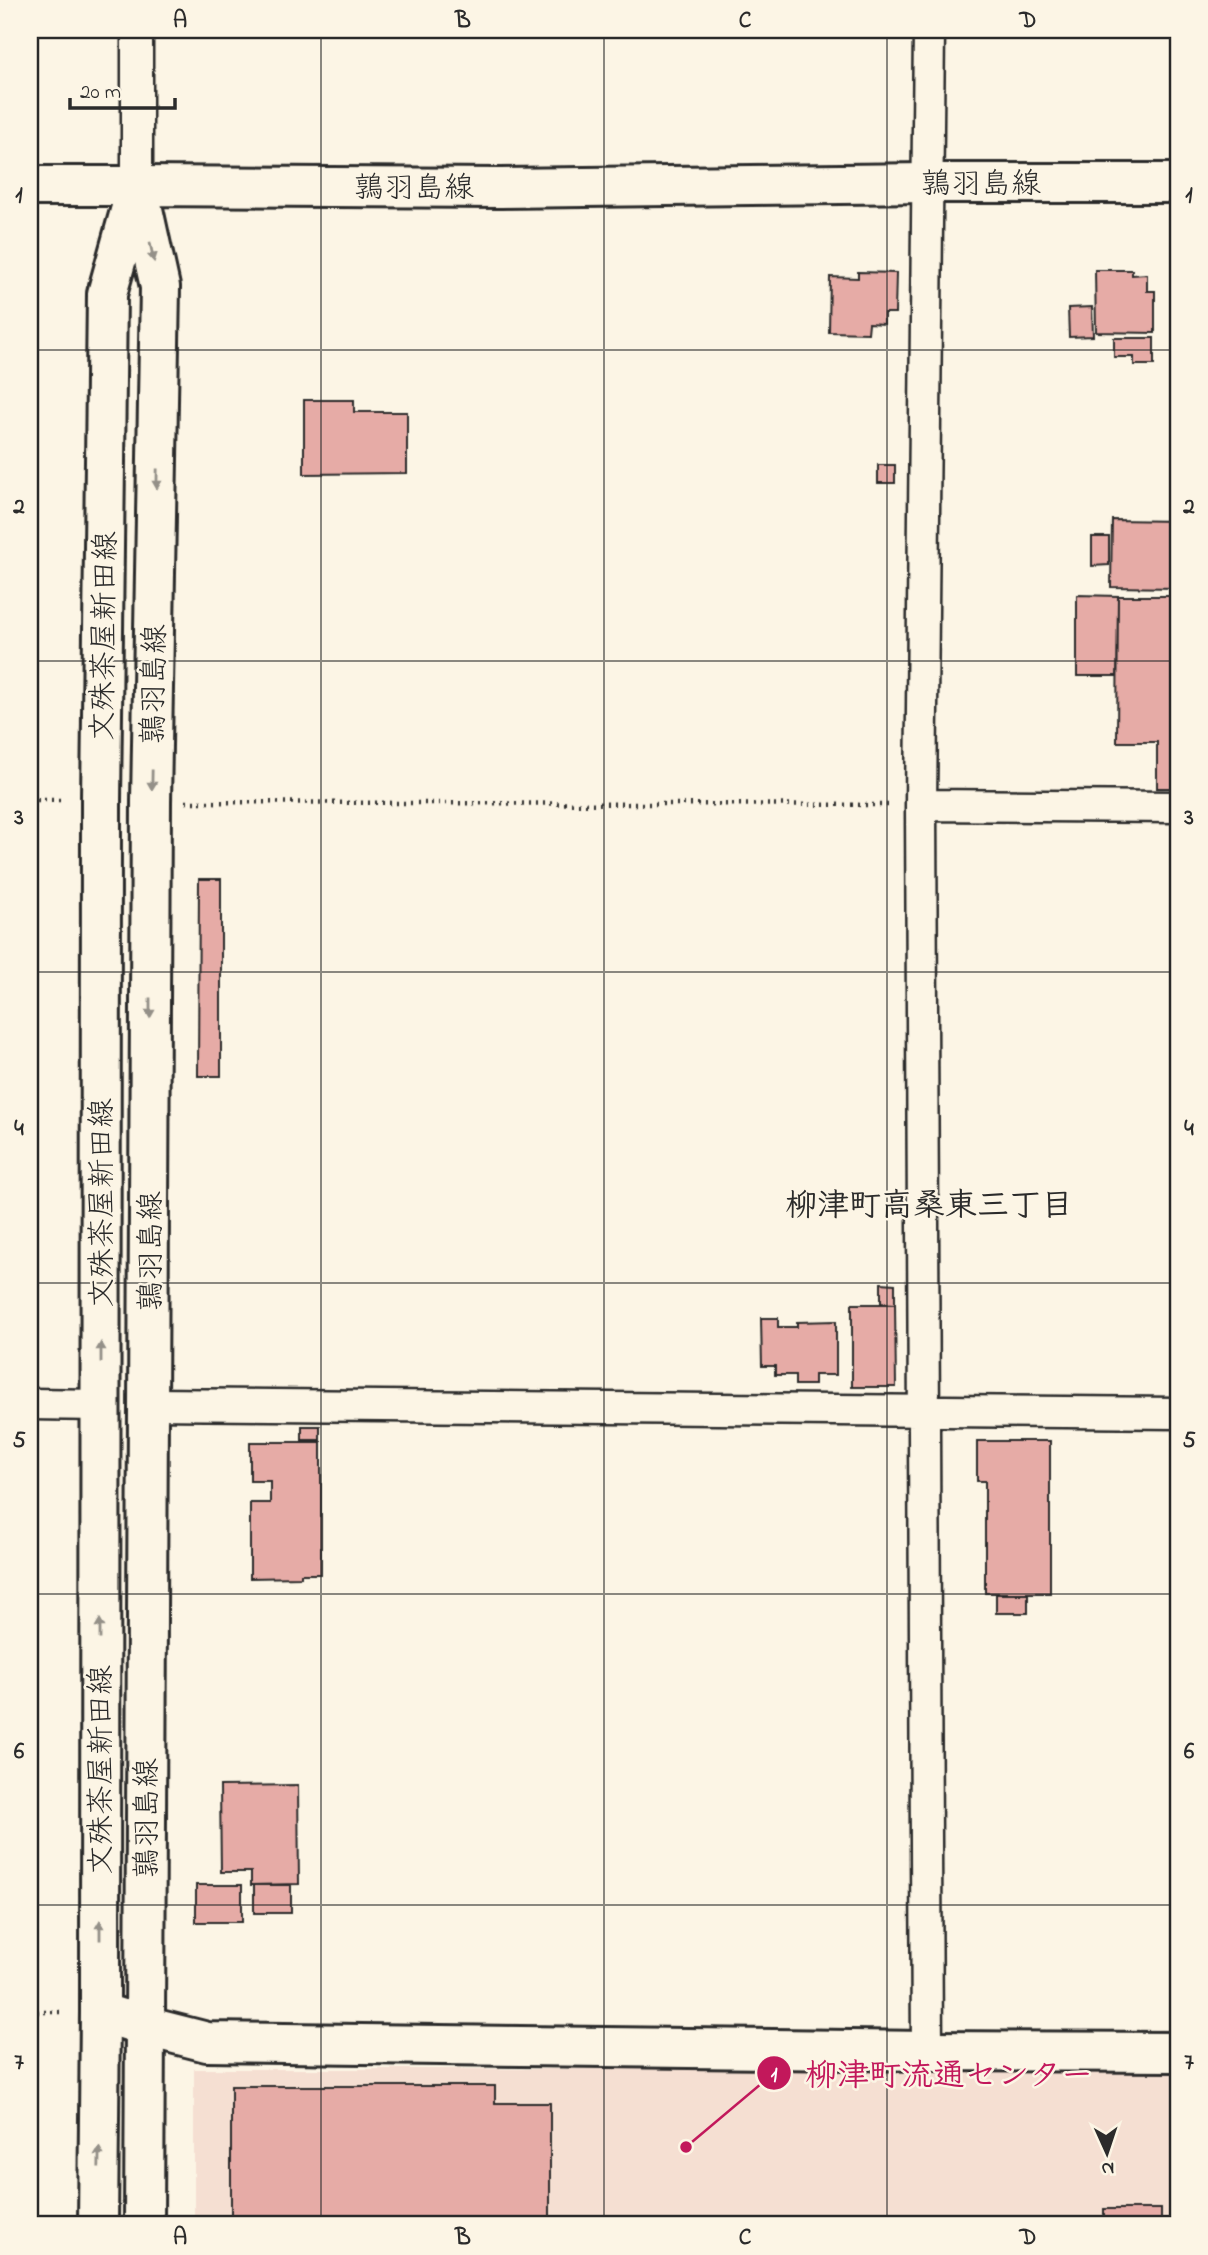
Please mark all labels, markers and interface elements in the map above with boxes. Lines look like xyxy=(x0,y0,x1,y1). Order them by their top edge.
text: A xyxy=(173,5,187,38)
text: B xyxy=(454,5,471,38)
text: C xyxy=(739,5,752,38)
text: D xyxy=(1019,5,1036,38)
scale bar xyxy=(70,66,175,110)
text: 20 m xyxy=(80,78,121,108)
street label: 鶉羽島線 xyxy=(921,164,1041,208)
street label: 鶉羽島線 xyxy=(354,168,474,212)
text: 1 xyxy=(15,180,23,213)
text: 1 xyxy=(1185,180,1193,213)
one-way arrow xyxy=(147,242,158,264)
one-way arrow xyxy=(151,468,162,490)
text: 2 xyxy=(12,491,25,524)
text: 2 xyxy=(1182,491,1195,524)
street label: 文殊茶屋新田線 xyxy=(82,531,130,741)
street label: 鶉羽島線 xyxy=(133,624,179,744)
one-way arrow xyxy=(146,769,157,791)
text: 3 xyxy=(13,802,24,835)
text: 3 xyxy=(1183,802,1194,835)
one-way arrow xyxy=(144,997,156,1019)
street label: 文殊茶屋新田線 xyxy=(82,1098,126,1308)
text: 4 xyxy=(14,1113,24,1146)
text: 4 xyxy=(1184,1113,1194,1146)
district label: 柳津町高桑東三丁目 xyxy=(785,1184,1073,1231)
street label: 鶉羽島線 xyxy=(131,1191,175,1311)
one-way arrow xyxy=(95,1341,107,1363)
text: 5 xyxy=(12,1425,26,1458)
text: 5 xyxy=(1182,1425,1196,1458)
one-way arrow xyxy=(94,1617,106,1639)
street label: 文殊茶屋新田線 xyxy=(81,1665,125,1875)
text: 6 xyxy=(14,1736,25,1769)
text: 6 xyxy=(1184,1736,1195,1769)
street label: 鶉羽島線 xyxy=(127,1758,171,1878)
one-way arrow xyxy=(94,1918,106,1940)
text: 7 xyxy=(14,2047,24,2080)
callout: 柳津町流通センター xyxy=(756,2047,1107,2100)
text: 7 xyxy=(1184,2047,1194,2080)
text: 柳津町流通センター xyxy=(805,2054,1093,2101)
text: 1 xyxy=(771,2061,778,2091)
north arrow xyxy=(1072,2118,1142,2188)
one-way arrow xyxy=(93,2146,104,2168)
text: N xyxy=(1100,2154,1115,2181)
text: A xyxy=(173,2222,187,2255)
text: B xyxy=(454,2222,471,2255)
text: C xyxy=(739,2222,752,2255)
text: D xyxy=(1019,2222,1036,2255)

